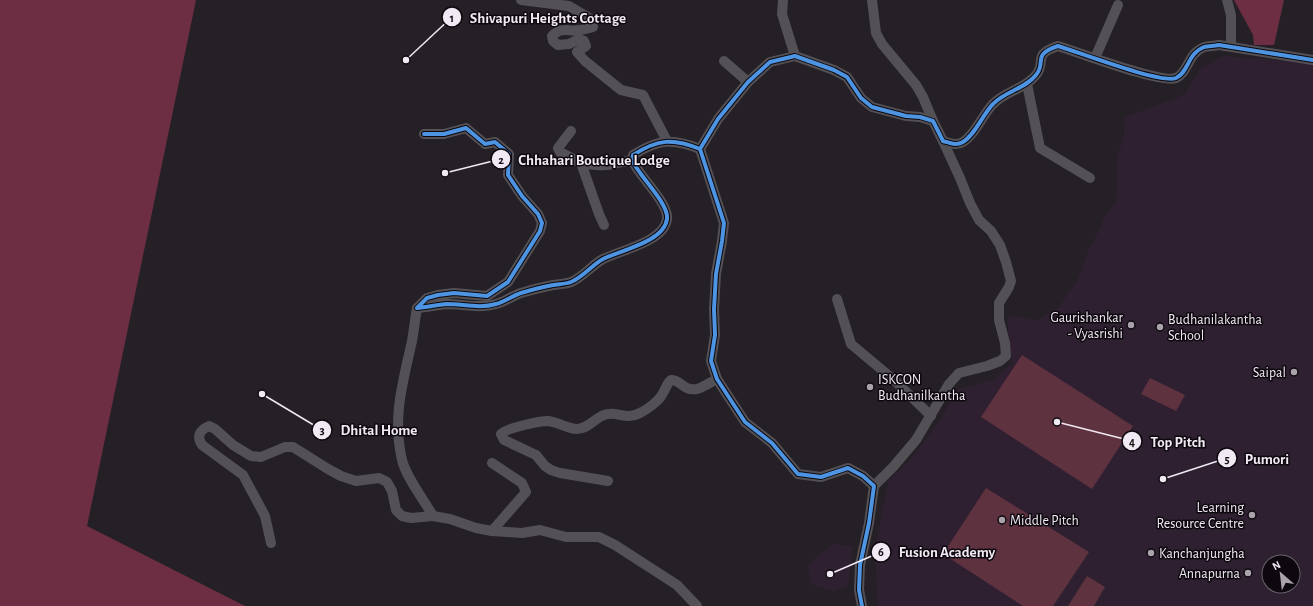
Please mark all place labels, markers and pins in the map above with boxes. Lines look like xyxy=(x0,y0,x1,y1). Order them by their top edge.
callout: Shivapuri Heights Cottage xyxy=(442,4,634,31)
callout: Chhahari Boutique Lodge xyxy=(491,146,678,173)
place label: Gaurishankar - Vyasrishi xyxy=(1050,311,1123,341)
place label: Budhanilakantha School xyxy=(1168,313,1262,343)
marker: Gaurishankar - Vyasrishi xyxy=(1126,320,1136,330)
marker: Budhanilakantha School xyxy=(1155,322,1165,332)
place label: Saipal xyxy=(1253,366,1286,380)
marker: Saipal xyxy=(1289,367,1299,377)
place label: ISKCON Budhanilkantha xyxy=(878,373,966,403)
marker: ISKCON Budhanilkantha xyxy=(865,382,875,392)
callout: Dhital Home xyxy=(312,416,425,443)
callout: Top Pitch xyxy=(1122,428,1213,455)
callout: Pumori xyxy=(1217,445,1297,472)
place label: Learning Resource Centre xyxy=(1156,501,1244,531)
marker: Learning Resource Centre xyxy=(1247,510,1257,520)
place label: Middle Pitch xyxy=(1010,514,1079,528)
marker: Middle Pitch xyxy=(997,515,1007,525)
callout: Fusion Academy xyxy=(871,538,1003,565)
place label: Kanchanjungha xyxy=(1159,547,1245,561)
marker: Kanchanjungha xyxy=(1146,548,1156,558)
place label: Annapurna xyxy=(1179,567,1241,581)
marker: Annapurna xyxy=(1243,568,1253,578)

